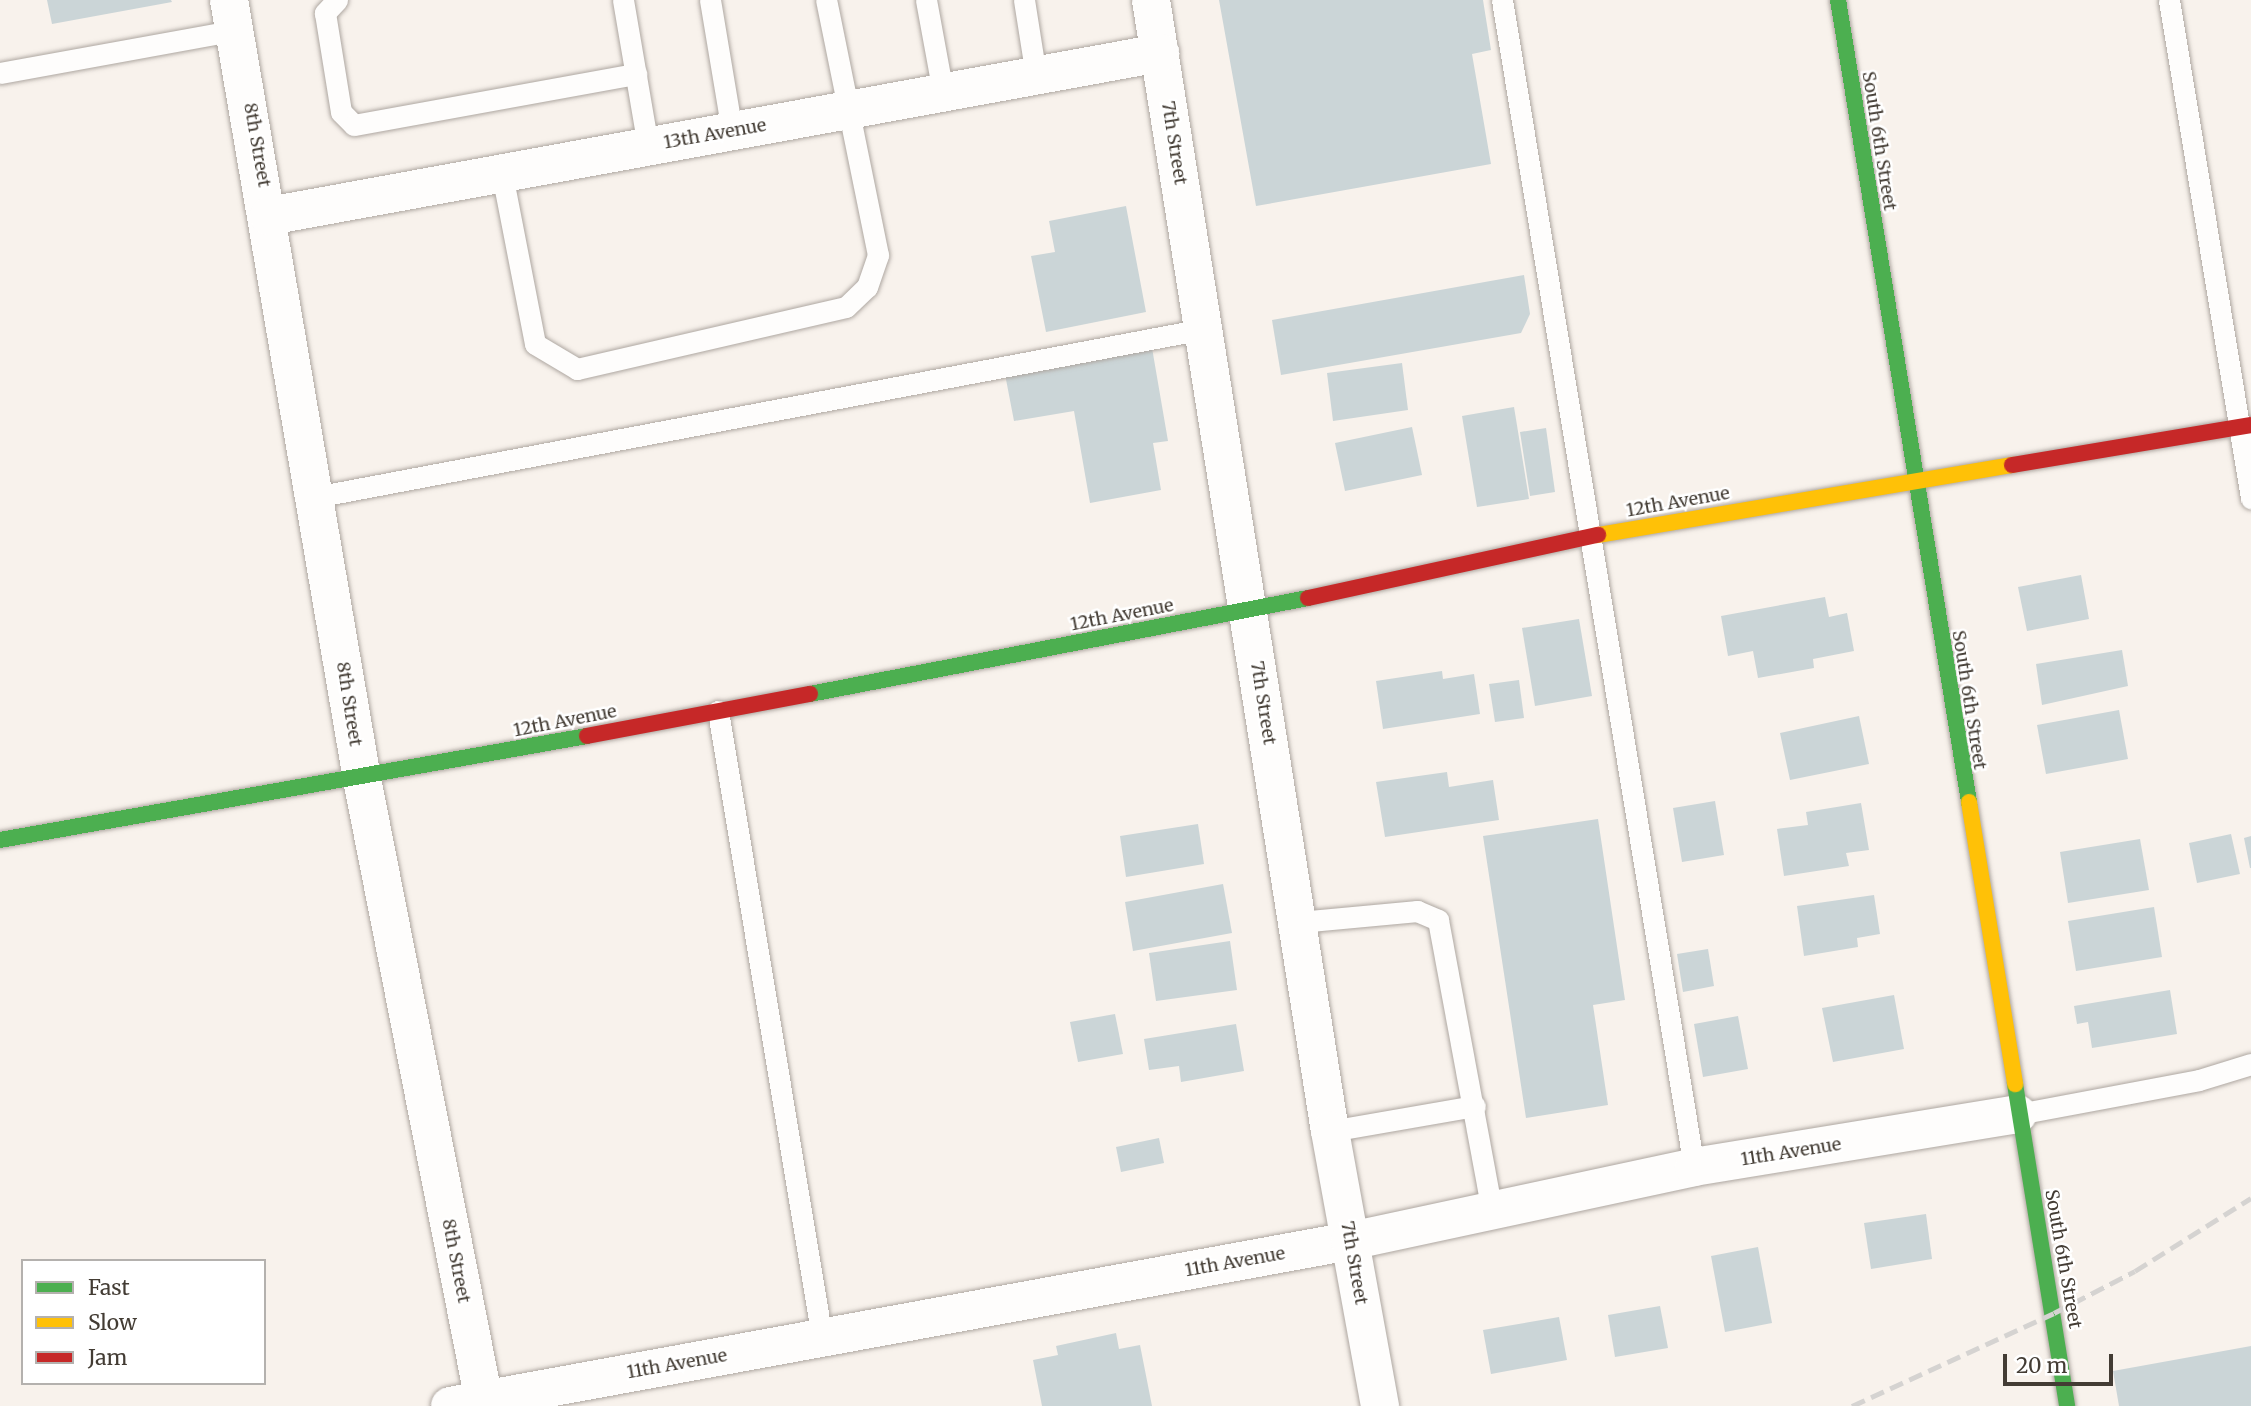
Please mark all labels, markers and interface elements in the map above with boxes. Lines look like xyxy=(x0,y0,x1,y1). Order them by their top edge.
street label: South 6th Street xyxy=(1857,70,1901,212)
street label: 7th Street xyxy=(1157,100,1191,186)
street label: 8th Street xyxy=(239,101,275,189)
street label: 13th Avenue xyxy=(662,114,768,154)
street label: 12th Avenue xyxy=(1625,482,1731,522)
street label: 12th Avenue xyxy=(1069,594,1175,636)
street label: South 6th Street xyxy=(1947,629,1991,771)
street label: 8th Street xyxy=(332,660,366,748)
street label: 7th Street xyxy=(1246,660,1280,746)
street label: 12th Avenue xyxy=(512,700,618,742)
street label: 11th Avenue xyxy=(1739,1133,1843,1171)
street label: South 6th Street xyxy=(2040,1188,2086,1330)
street label: 8th Street xyxy=(437,1217,475,1305)
street label: 7th Street xyxy=(1336,1219,1372,1307)
street label: 11th Avenue xyxy=(1183,1243,1287,1281)
legend xyxy=(21,1259,266,1385)
text: Fast xyxy=(88,1274,130,1301)
text: Slow xyxy=(88,1309,137,1336)
scale bar xyxy=(2006,1340,2116,1384)
text: Jam xyxy=(88,1344,127,1371)
street label: 11th Avenue xyxy=(625,1345,729,1383)
text: 20 m xyxy=(2016,1352,2067,1379)

